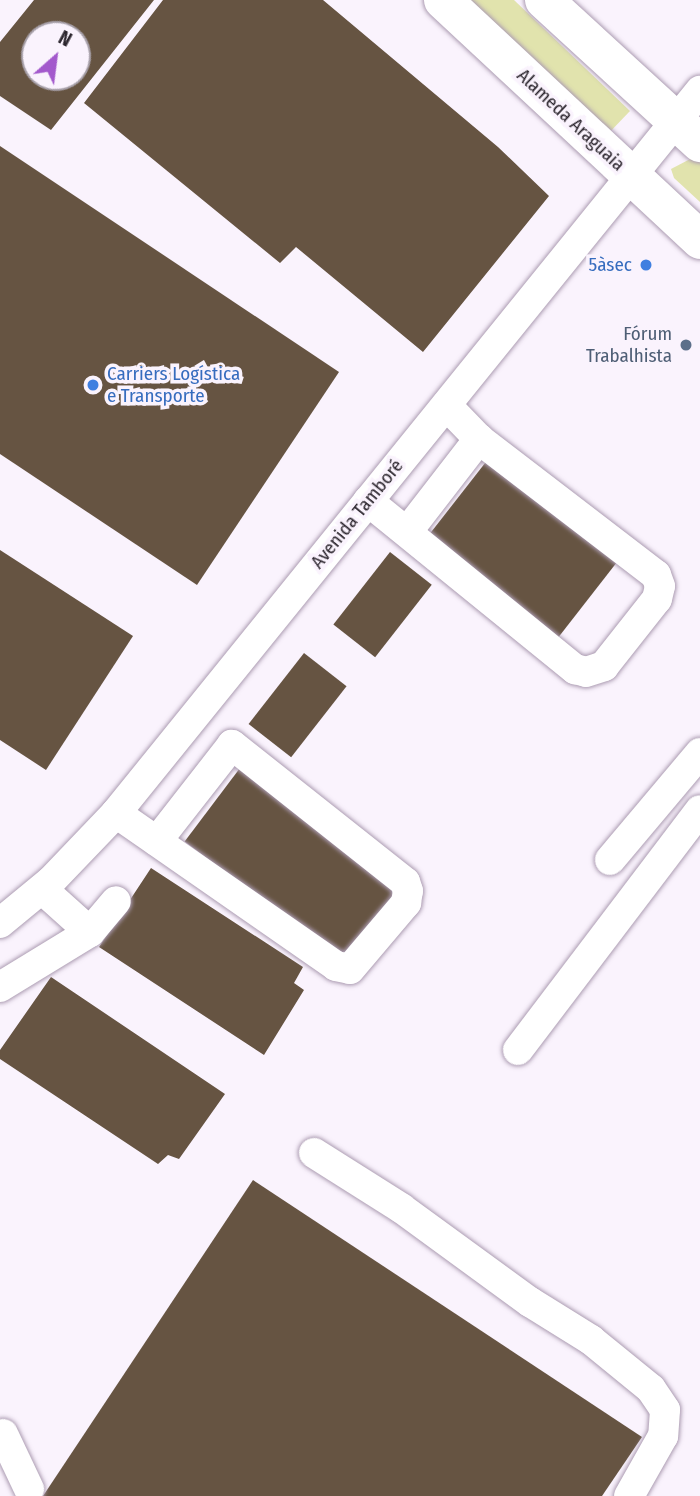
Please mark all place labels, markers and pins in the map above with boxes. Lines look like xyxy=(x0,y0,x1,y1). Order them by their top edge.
place label: 5àsec xyxy=(588,254,632,276)
marker: 5àsec xyxy=(638,257,654,273)
place label: Fórum Trabalhista xyxy=(586,323,672,367)
marker: Fórum Trabalhista xyxy=(678,337,694,353)
place label: Carriers Logística e Transporte xyxy=(107,363,240,407)
marker: Carriers Logística e Transporte xyxy=(85,377,101,393)

